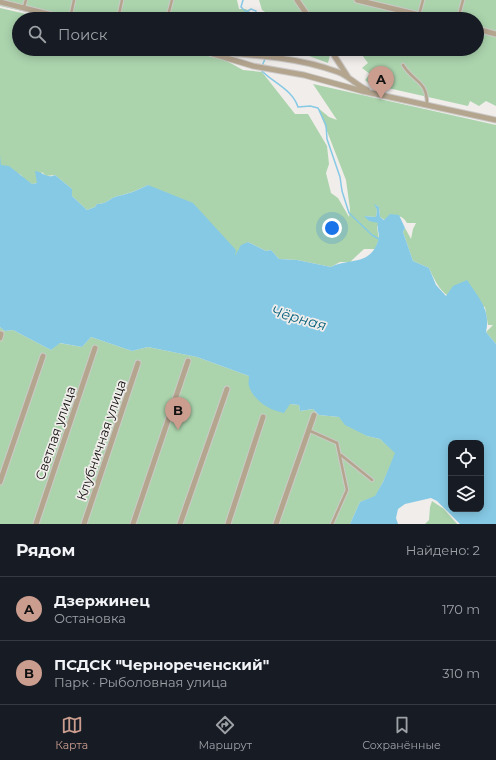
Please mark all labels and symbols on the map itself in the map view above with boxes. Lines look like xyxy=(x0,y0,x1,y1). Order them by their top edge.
pin: A xyxy=(368,66,394,99)
your location xyxy=(322,218,342,238)
water label: Чёрная xyxy=(270,302,328,334)
street label: Клубничная улица xyxy=(73,378,129,502)
street label: Светлая улица xyxy=(31,384,79,482)
pin: B xyxy=(165,397,191,430)

